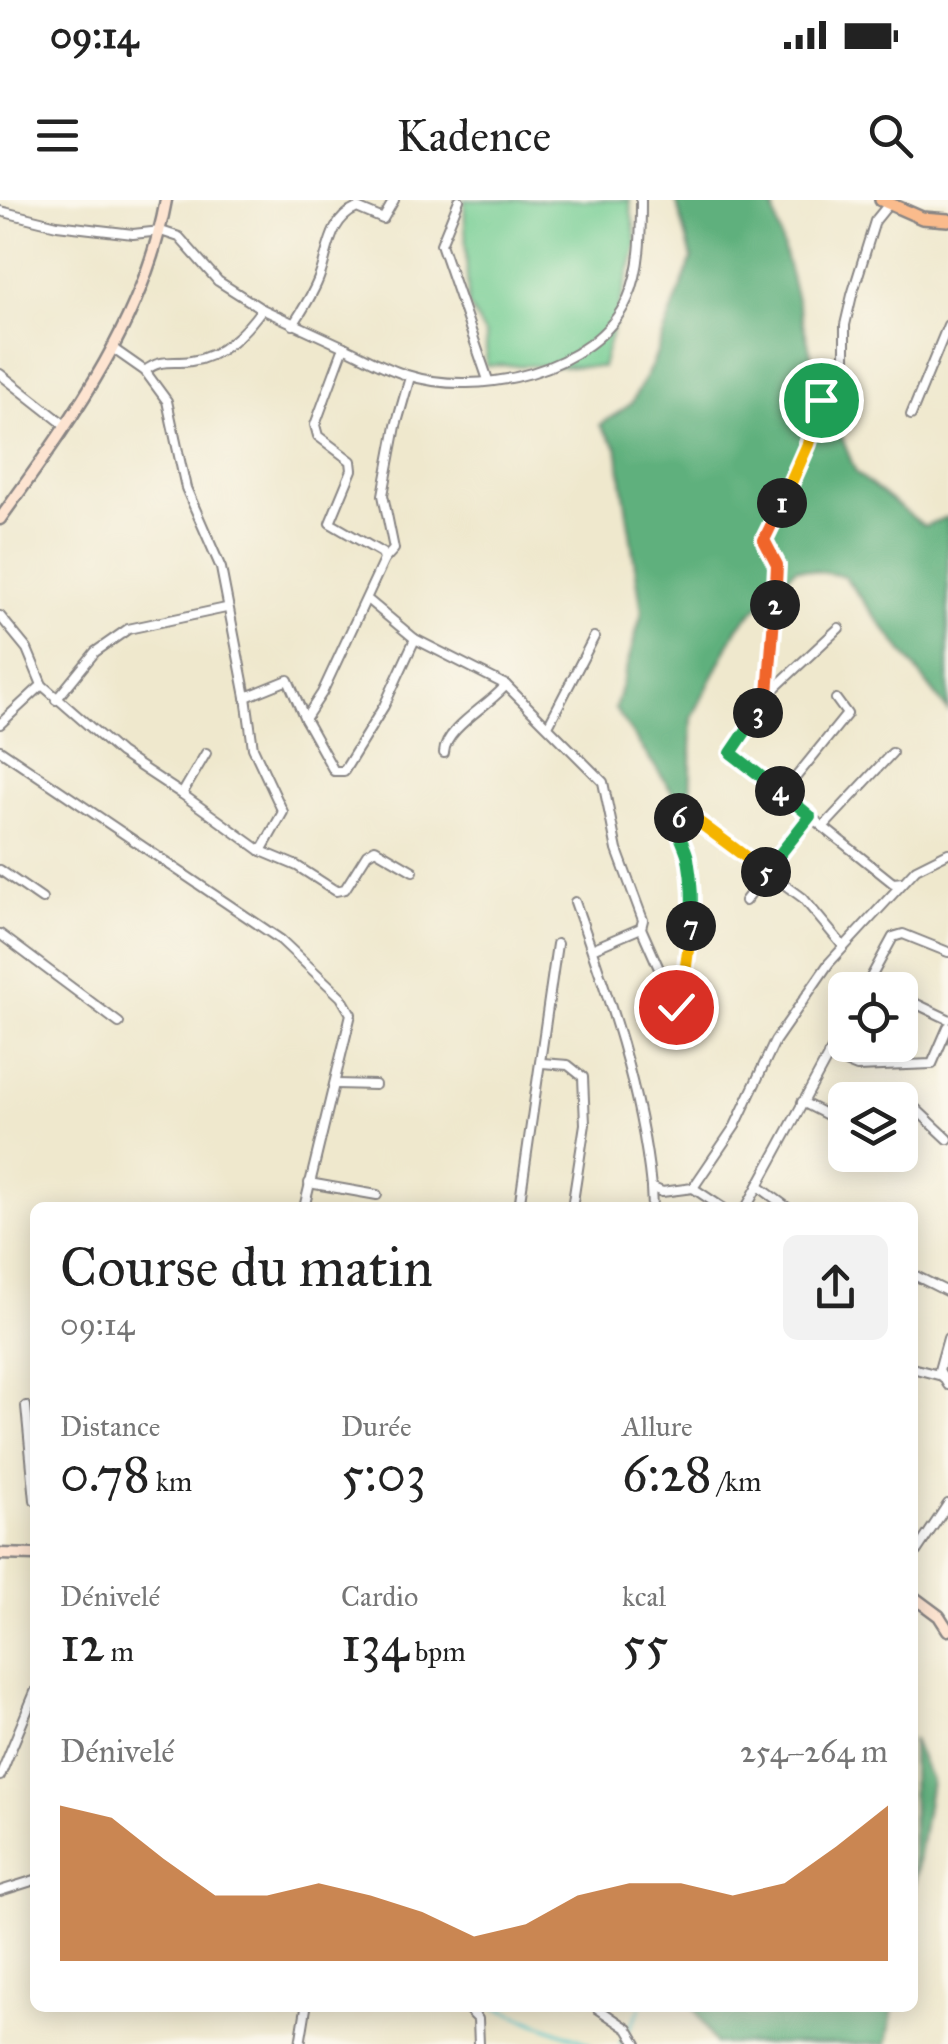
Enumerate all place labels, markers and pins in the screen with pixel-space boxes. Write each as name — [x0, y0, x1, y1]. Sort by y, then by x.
pin — [779, 358, 864, 443]
pin: 1 — [757, 478, 807, 528]
pin: 2 — [750, 580, 800, 630]
pin: 3 — [733, 688, 783, 738]
pin: 4 — [755, 766, 805, 816]
pin: 6 — [654, 793, 704, 843]
pin: 5 — [741, 847, 791, 897]
pin: 7 — [666, 901, 716, 951]
pin — [634, 965, 719, 1050]

